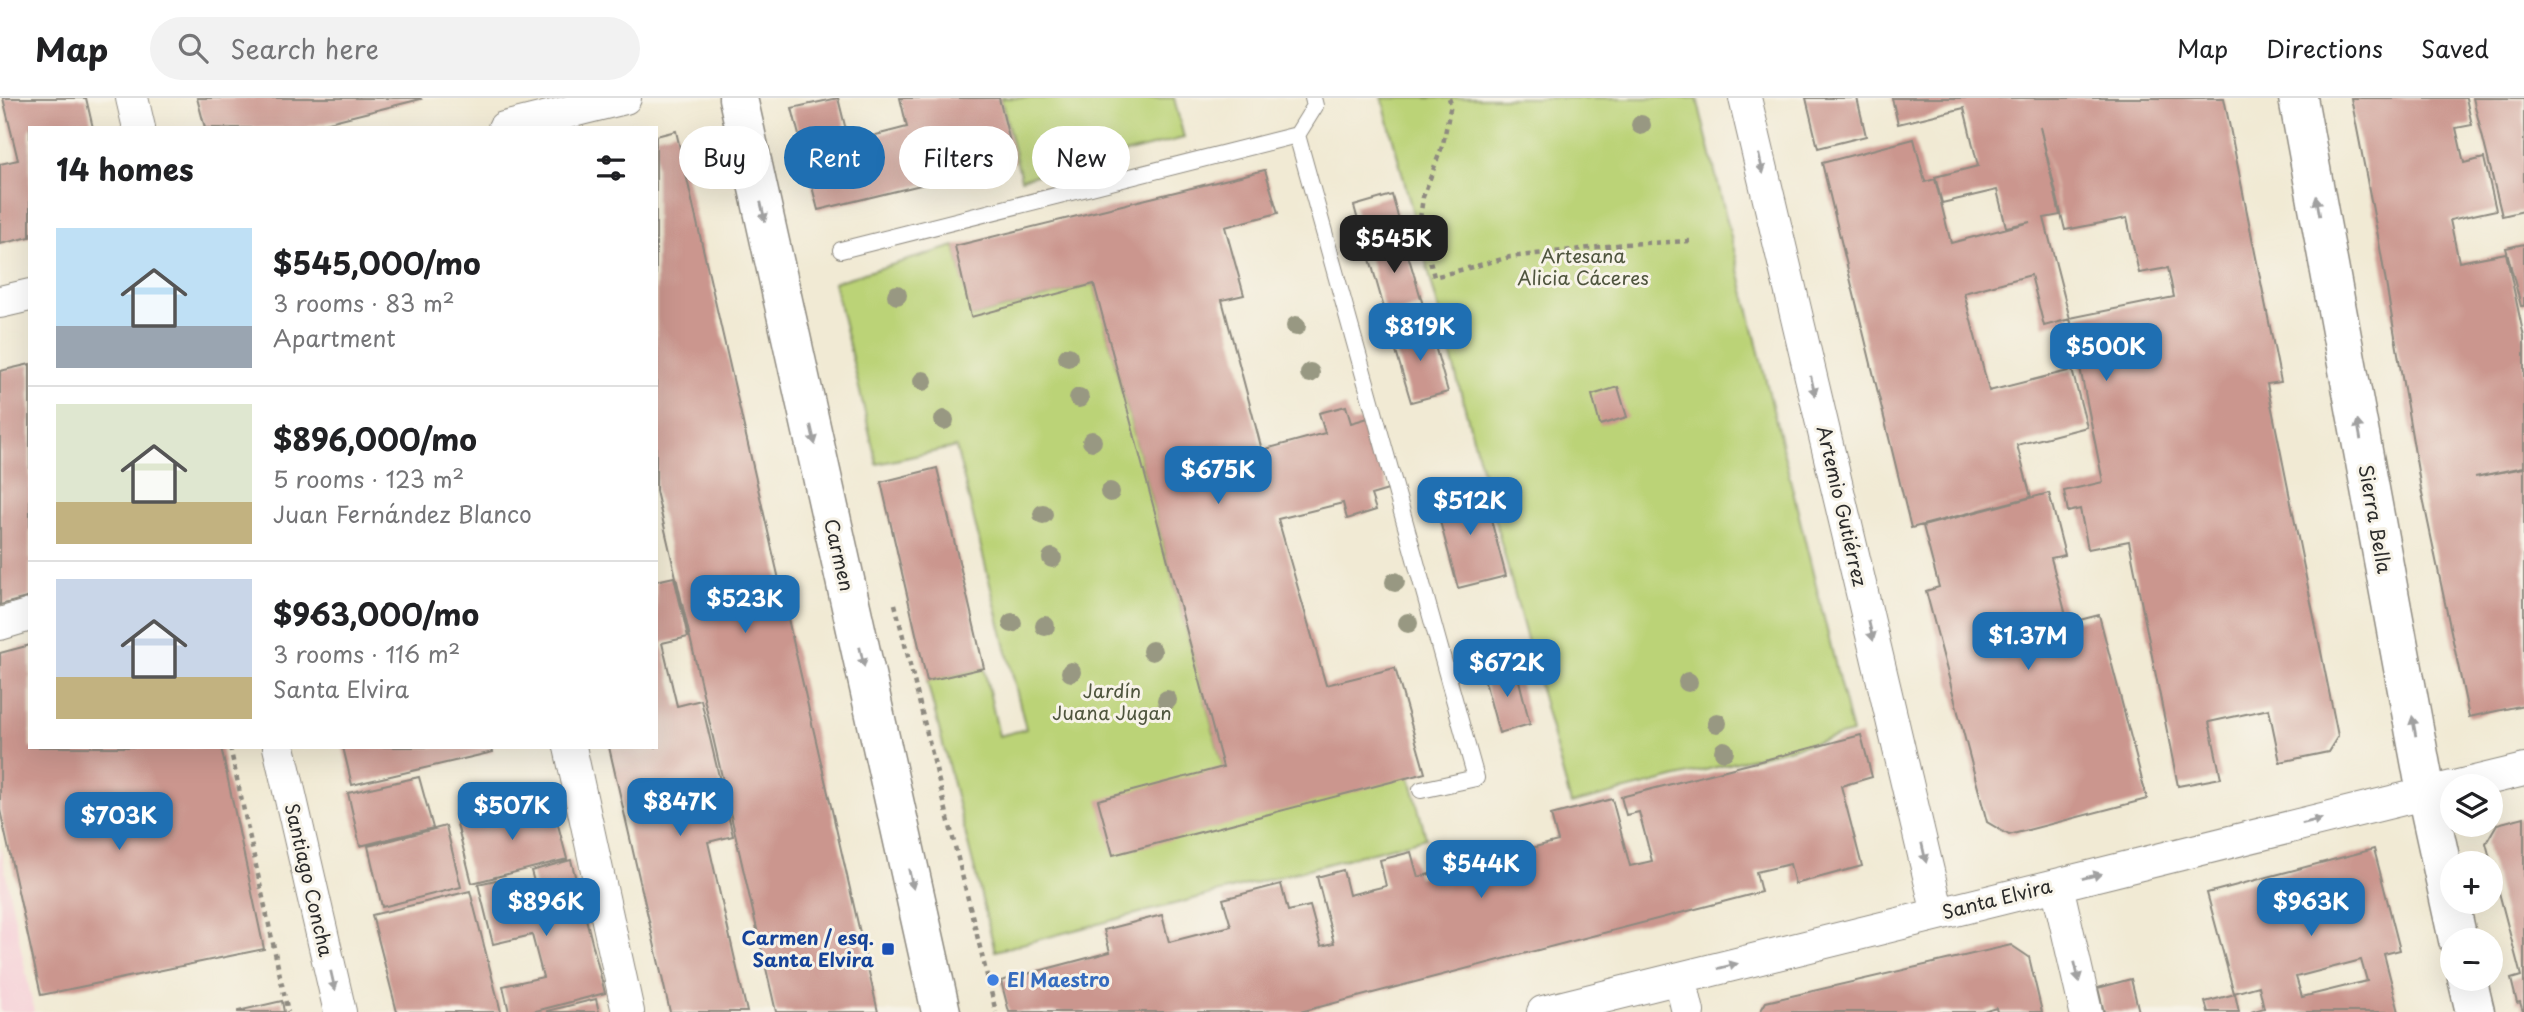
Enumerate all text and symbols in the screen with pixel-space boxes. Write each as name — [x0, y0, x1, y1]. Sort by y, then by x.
search box — [150, 17, 640, 80]
text: Map — [35, 23, 108, 73]
icon: search — [174, 29, 212, 67]
text: Search here — [230, 29, 379, 68]
text: Map — [2177, 30, 2228, 66]
text: Directions — [2266, 30, 2383, 66]
text: Saved — [2421, 30, 2489, 66]
chip: Buy — [679, 126, 770, 189]
chip: Rent — [784, 126, 885, 189]
chip: Filters — [899, 126, 1018, 189]
chip: New — [1032, 126, 1130, 189]
text: 14 homes — [56, 146, 194, 191]
icon: filters — [592, 149, 630, 187]
one-way arrow — [1756, 154, 1767, 176]
one-way arrow — [2312, 195, 2323, 217]
one-way arrow — [758, 202, 769, 224]
pin: $545K — [1345, 216, 1443, 275]
text: $545K — [1356, 220, 1432, 255]
text: $545,000/mo — [273, 240, 481, 285]
park label: Artesana Alicia Cáceres — [1517, 241, 1649, 291]
icon: home — [112, 256, 196, 340]
text: 3 rooms · 83 m² — [273, 285, 455, 320]
pin: $819K — [1371, 303, 1469, 363]
text: $819K — [1385, 308, 1455, 343]
text: Apartment — [273, 320, 396, 355]
pin: $500K — [2057, 324, 2155, 383]
text: $500K — [2066, 328, 2146, 363]
one-way arrow — [1808, 375, 1819, 397]
text: $896,000/mo — [273, 416, 477, 461]
one-way arrow — [2353, 419, 2364, 441]
street label: Artemio Gutiérrez — [1811, 423, 1875, 589]
one-way arrow — [807, 424, 818, 446]
icon: home — [112, 432, 196, 516]
pin: $675K — [1169, 446, 1267, 506]
text: $675K — [1181, 451, 1255, 486]
text: 5 rooms · 123 m² — [273, 461, 464, 496]
street label: Sierra Bella — [2353, 462, 2399, 576]
pin: $512K — [1421, 478, 1519, 537]
text: $512K — [1433, 482, 1507, 517]
text: Juan Fernández Blanco — [273, 496, 532, 531]
street label: Carmen — [818, 516, 862, 594]
pin: $523K — [696, 575, 794, 635]
text: $523K — [707, 580, 783, 615]
text: $963,000/mo — [273, 591, 479, 636]
icon: home — [112, 607, 196, 691]
pin: $1.37M — [1971, 612, 2085, 672]
text: $1.37M — [1988, 617, 2068, 652]
one-way arrow — [1866, 620, 1877, 642]
text: 3 rooms · 116 m² — [273, 636, 460, 671]
pin: $672K — [1458, 640, 1556, 699]
text: $672K — [1469, 644, 1545, 679]
one-way arrow — [857, 646, 868, 668]
text: Santa Elvira — [273, 671, 409, 706]
park label: Jardín Juana Jugan — [1052, 676, 1172, 726]
one-way arrow — [2408, 715, 2419, 737]
map controls — [2440, 774, 2503, 991]
button: layers — [2440, 774, 2503, 837]
pin: $847K — [631, 778, 729, 838]
pin: $507K — [463, 782, 561, 842]
text: $847K — [643, 783, 717, 818]
text: $507K — [474, 787, 550, 822]
pin: $703K — [70, 792, 168, 852]
text: $703K — [81, 797, 157, 832]
street label: Santiago Concha — [279, 800, 341, 959]
one-way arrow — [2301, 816, 2323, 827]
pin: $544K — [1432, 840, 1530, 900]
one-way arrow — [1918, 842, 1929, 864]
text: $544K — [1442, 845, 1520, 880]
button: + — [2440, 851, 2503, 914]
one-way arrow — [906, 868, 917, 890]
one-way arrow — [2081, 870, 2103, 881]
street label: Santa Elvira — [1939, 871, 2055, 925]
pin: $896K — [497, 878, 595, 938]
pin: $963K — [2262, 878, 2360, 938]
text: $896K — [508, 883, 584, 918]
text: $963K — [2273, 883, 2349, 918]
place label: Carmen / esq. Santa Elvira — [742, 923, 874, 973]
button: − — [2440, 928, 2503, 991]
marker: Carmen / esq. Santa Elvira — [880, 941, 896, 957]
one-way arrow — [1717, 960, 1739, 971]
one-way arrow — [2071, 961, 2082, 983]
place label: El Maestro — [1007, 965, 1110, 993]
one-way arrow — [327, 970, 338, 992]
marker: El Maestro — [985, 972, 1001, 988]

